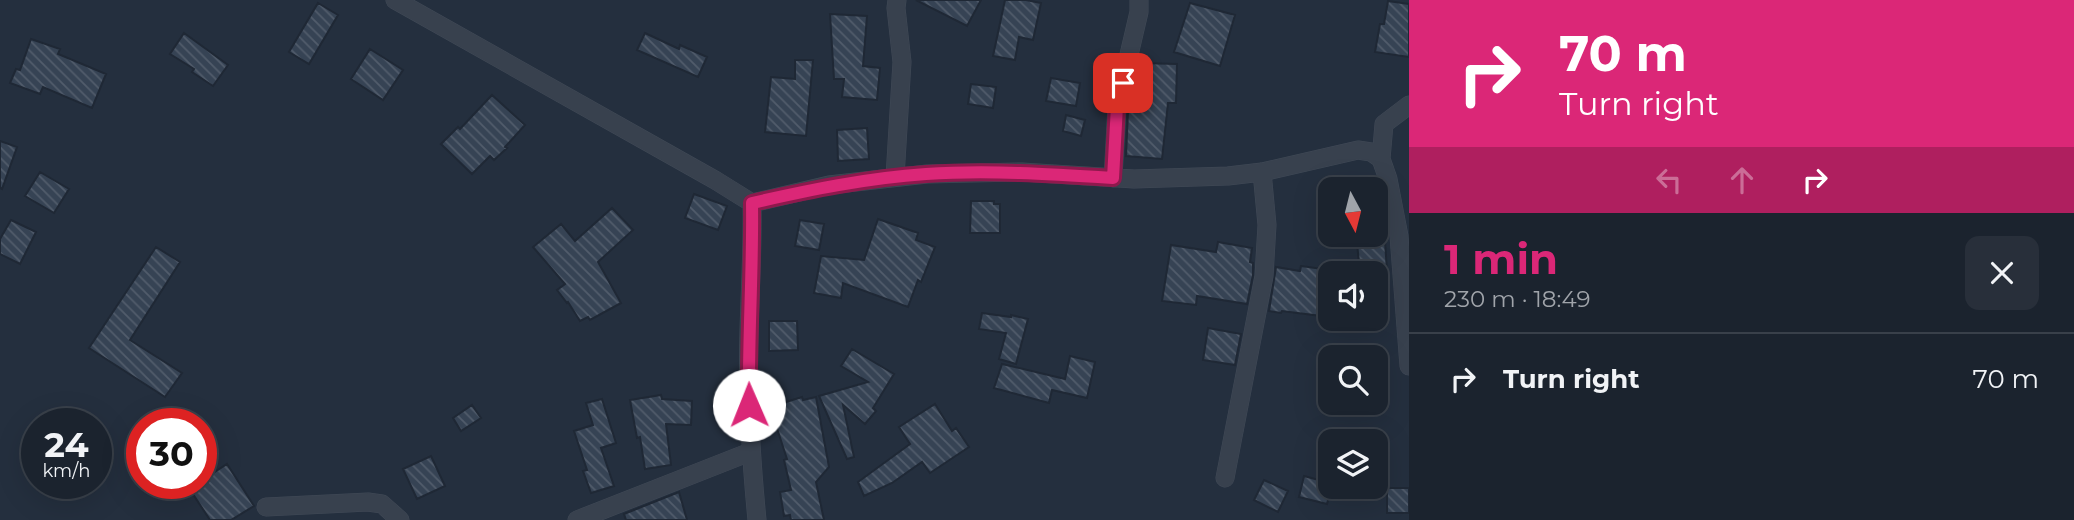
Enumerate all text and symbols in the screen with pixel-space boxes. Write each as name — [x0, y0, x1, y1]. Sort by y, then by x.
text: 70 m — [1559, 24, 1687, 83]
icon: right — [1444, 28, 1535, 119]
pin — [1093, 53, 1153, 113]
icon: arrive — [1104, 64, 1142, 102]
text: Turn right — [1559, 84, 1719, 123]
icon: left — [1650, 161, 1688, 199]
icon: ahead — [1723, 161, 1761, 199]
icon: right — [1796, 161, 1834, 199]
north arrow — [1318, 177, 1388, 247]
map controls — [1318, 177, 1388, 499]
text: 1 min — [1444, 233, 1558, 285]
button: close — [1965, 236, 2039, 310]
button: sound — [1318, 261, 1388, 331]
text: 230 m · 18:49 — [1444, 285, 1590, 313]
button: search — [1318, 345, 1388, 415]
icon: right — [1444, 360, 1482, 398]
text: Turn right — [1503, 363, 1639, 395]
text: 70 m — [1973, 363, 2039, 395]
position arrow — [712, 368, 786, 442]
speed limit sign: 30 — [126, 408, 217, 499]
text: 24 — [44, 423, 89, 466]
button: layers — [1318, 429, 1388, 499]
text: km/h — [42, 460, 91, 482]

